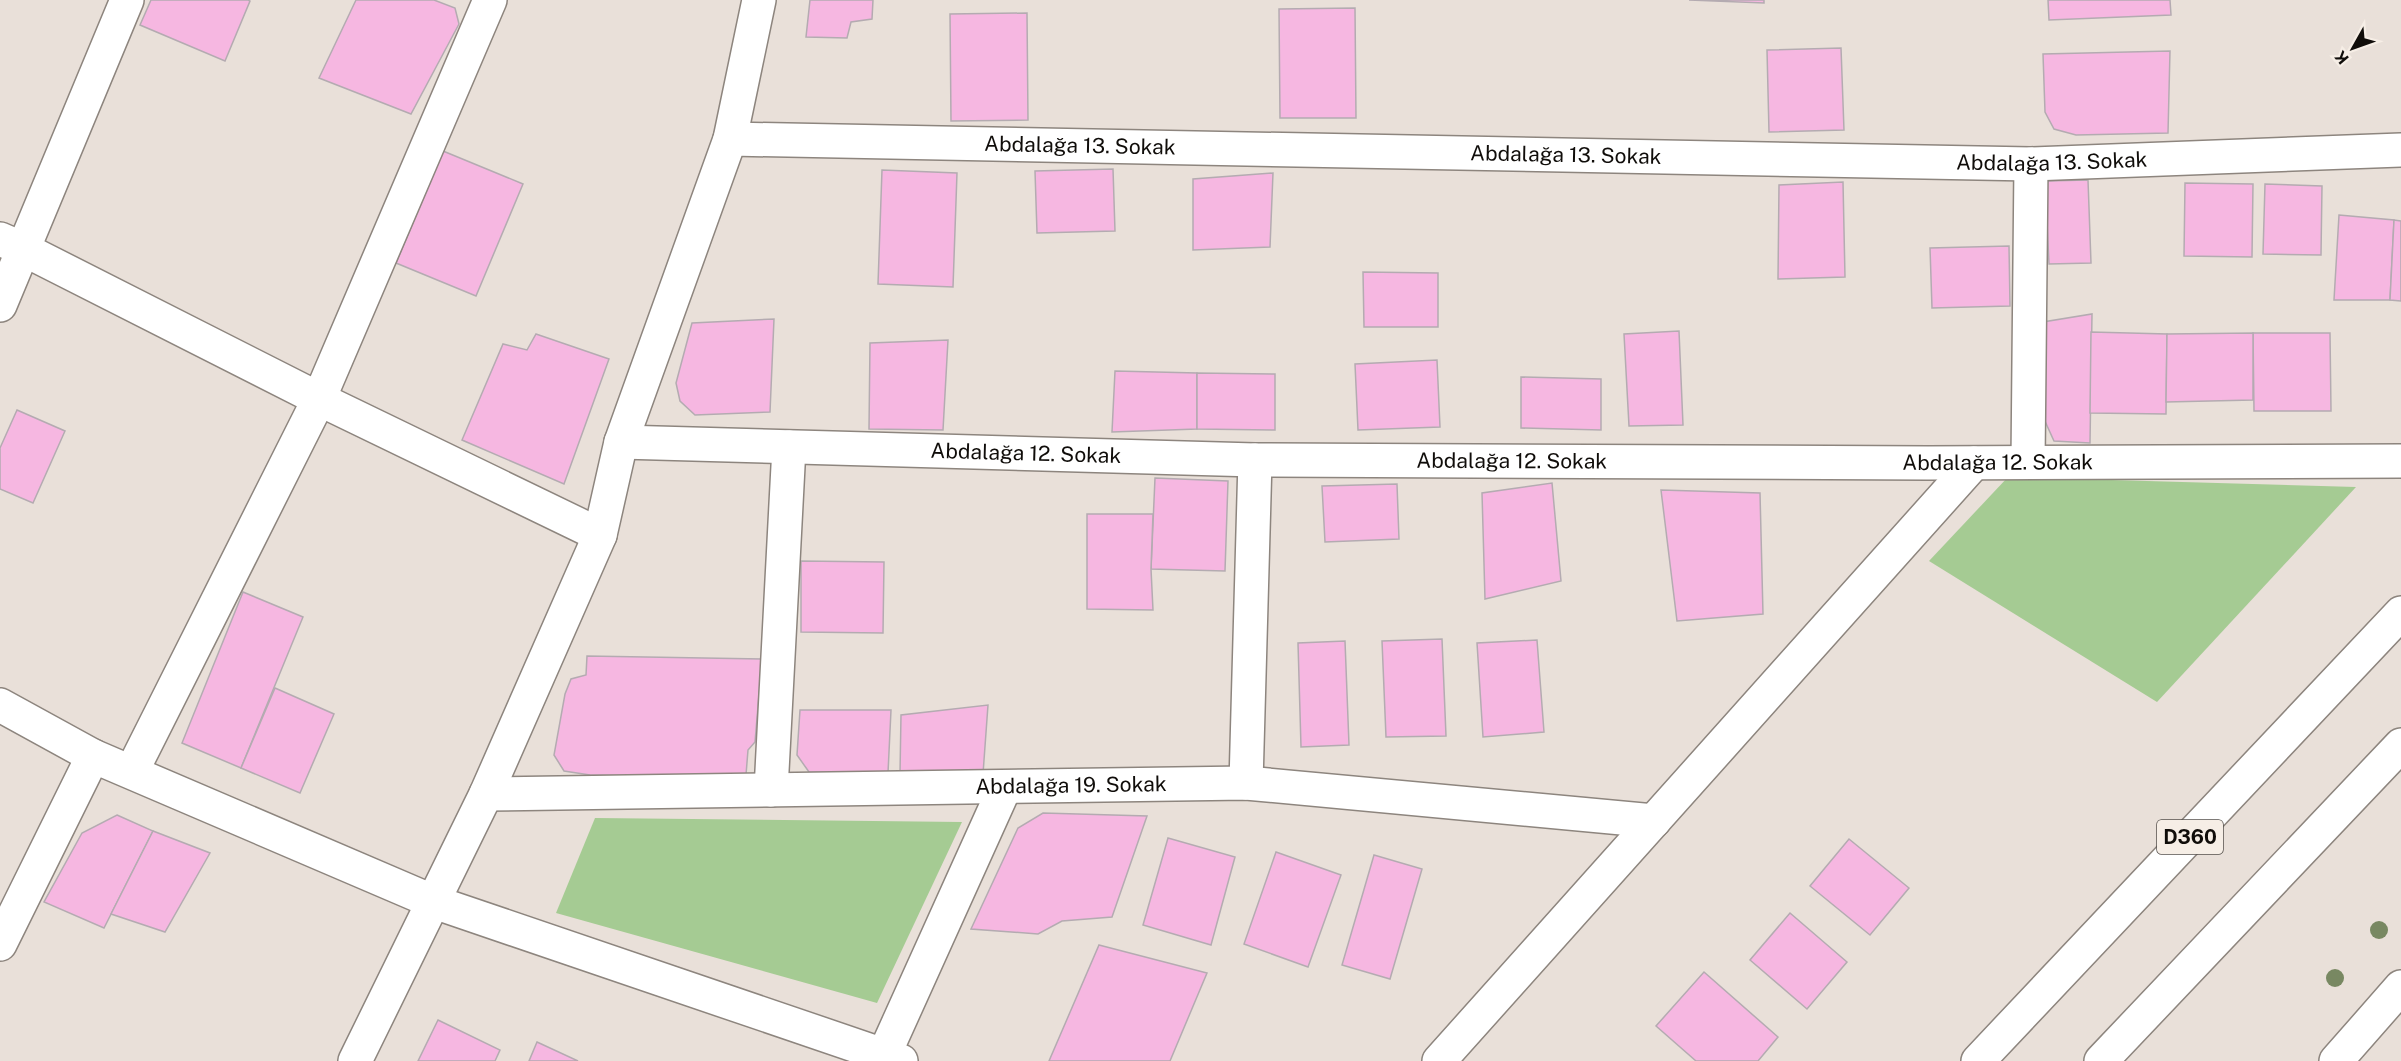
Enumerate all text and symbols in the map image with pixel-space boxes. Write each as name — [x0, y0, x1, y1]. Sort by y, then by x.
north arrow — [2323, 18, 2383, 78]
text: K — [2331, 46, 2353, 68]
street label: Abdalağa 13. Sokak — [984, 131, 1176, 160]
street label: Abdalağa 13. Sokak — [1470, 140, 1662, 169]
street label: Abdalağa 13. Sokak — [1956, 147, 2148, 176]
street label: Abdalağa 12. Sokak — [930, 438, 1122, 468]
street label: Abdalağa 12. Sokak — [1416, 448, 1607, 474]
street label: Abdalağa 12. Sokak — [1902, 449, 2093, 475]
street label: Abdalağa 19. Sokak — [975, 771, 1167, 799]
road number: D360 — [2157, 820, 2223, 854]

